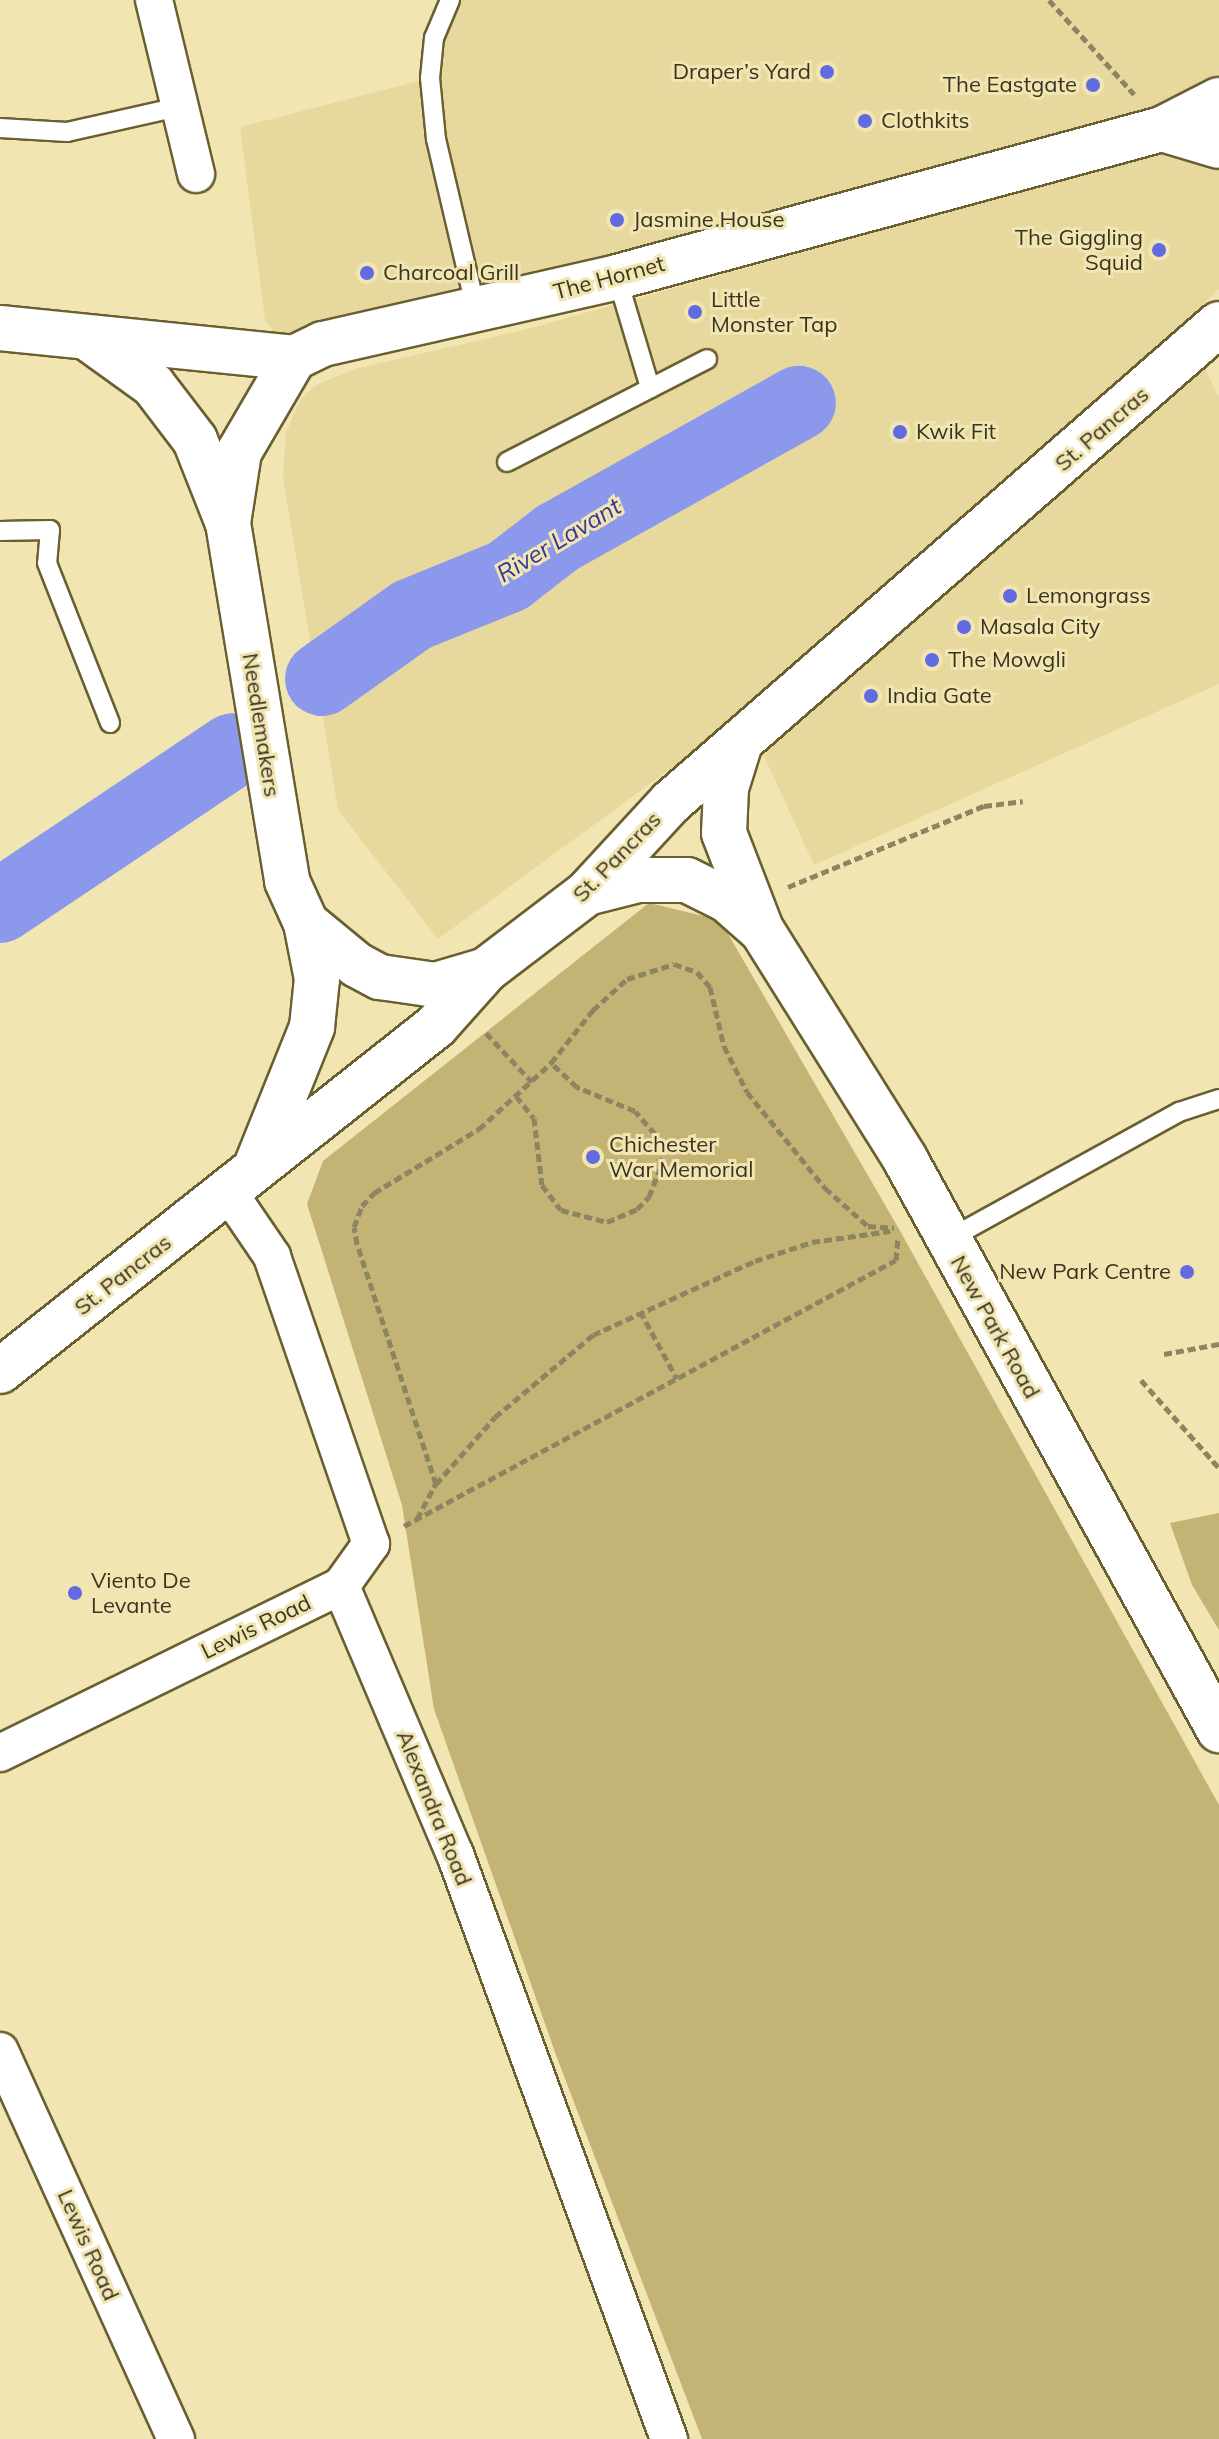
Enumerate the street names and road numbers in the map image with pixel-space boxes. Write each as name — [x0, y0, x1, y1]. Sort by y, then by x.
street label: The Hornet — [551, 251, 667, 305]
street label: St. Pancras — [1050, 381, 1154, 477]
street label: Needlemakers — [237, 651, 285, 799]
street label: St. Pancras — [567, 806, 667, 908]
street label: St. Pancras — [69, 1229, 177, 1321]
street label: New Park Road — [945, 1251, 1045, 1403]
street label: Lewis Road — [197, 1589, 315, 1665]
street label: Alexandra Road — [391, 1727, 477, 1889]
street label: Lewis Road — [52, 2185, 124, 2305]

